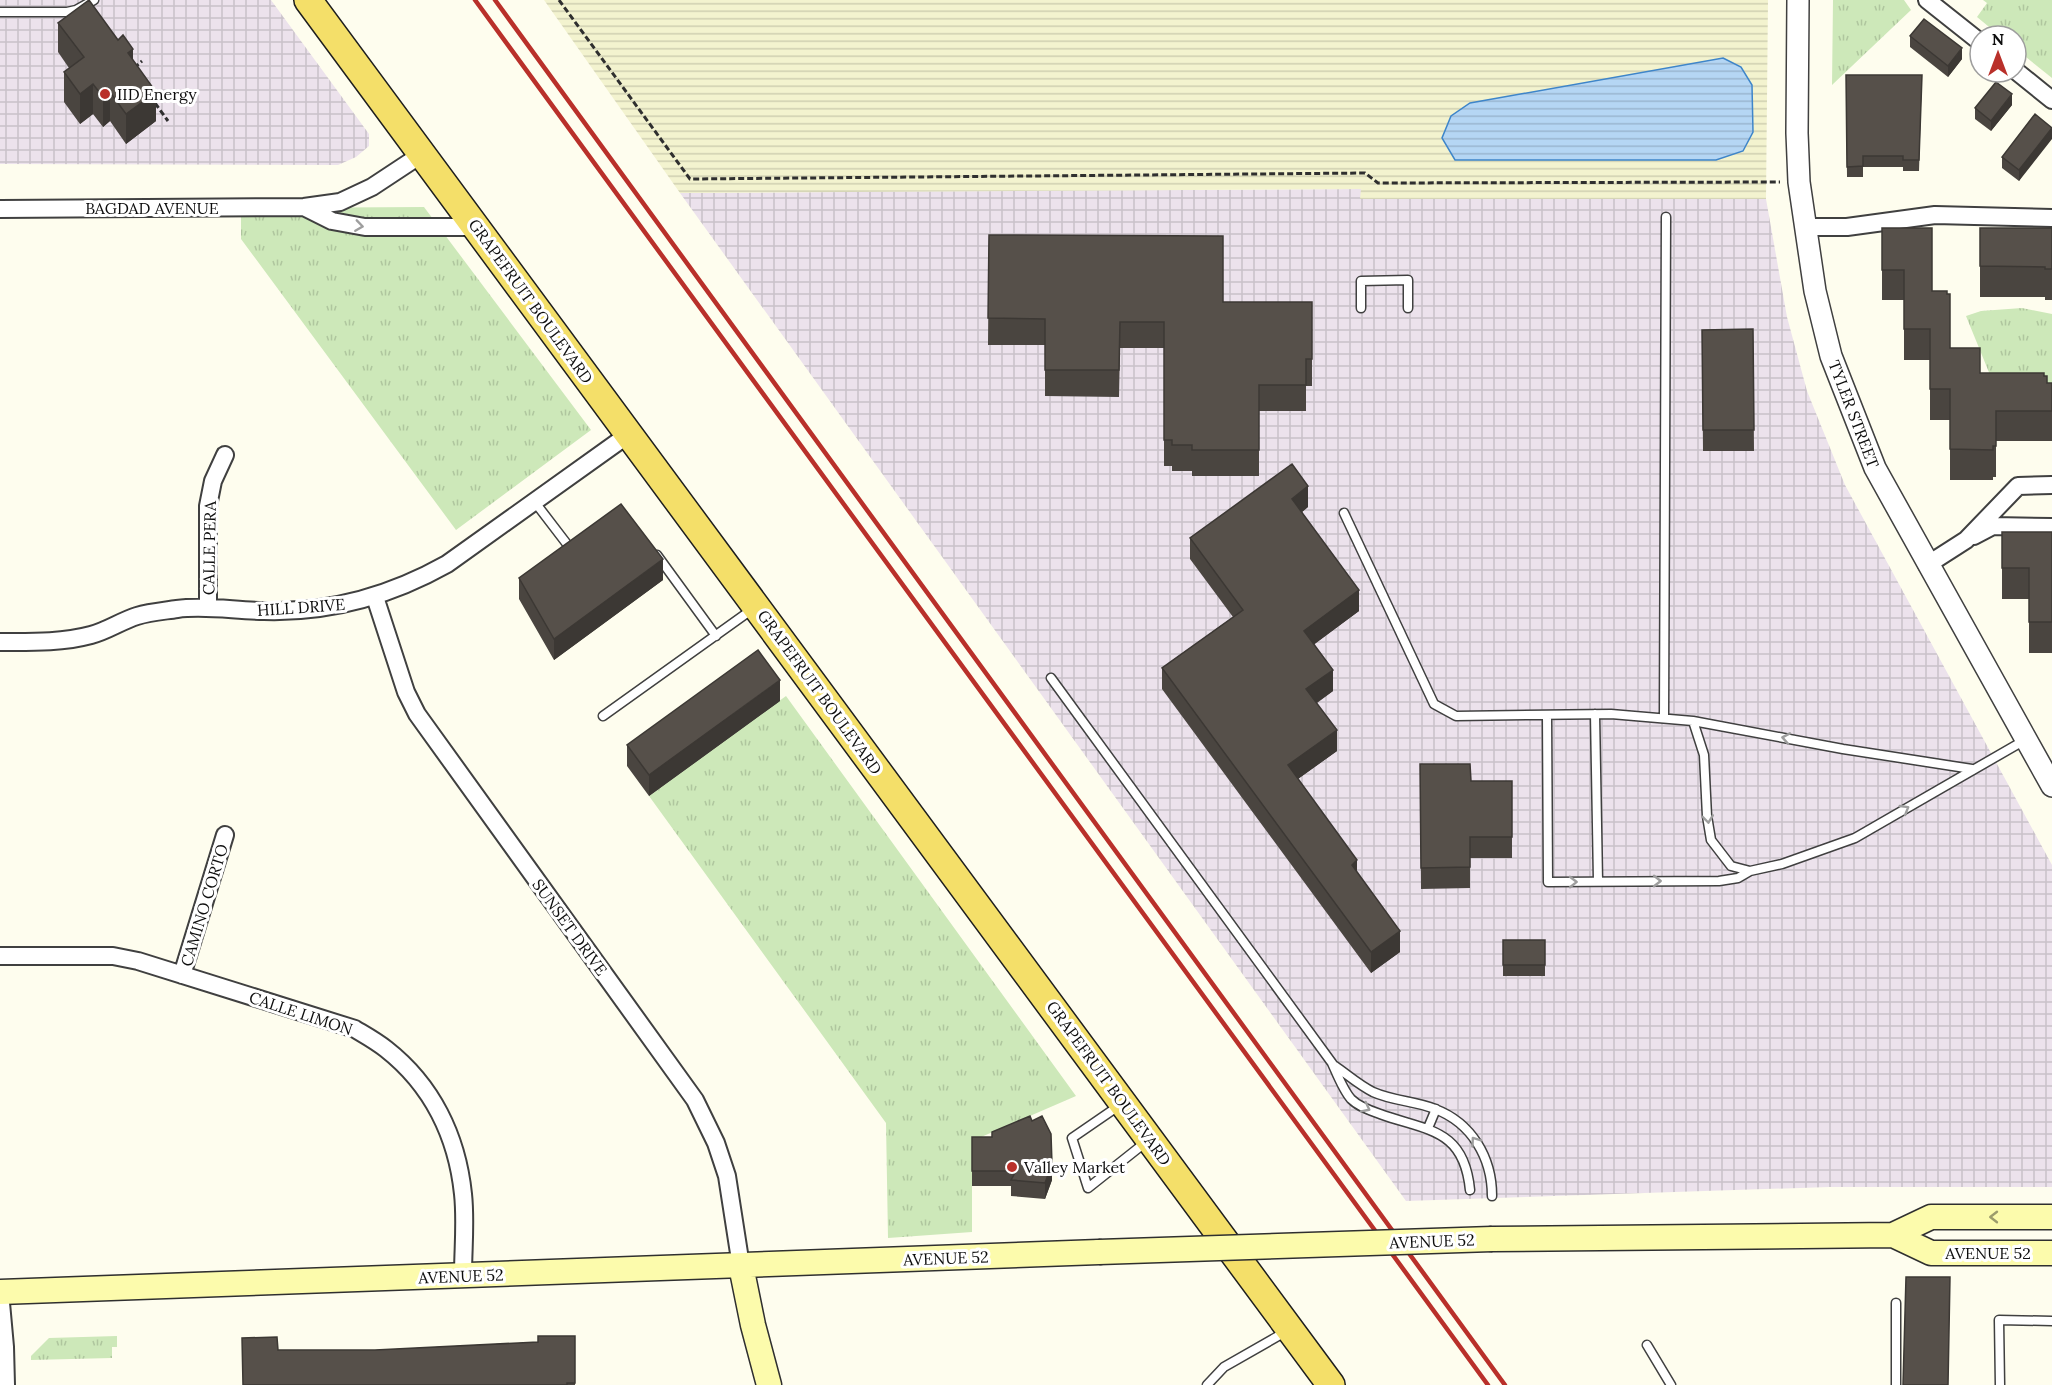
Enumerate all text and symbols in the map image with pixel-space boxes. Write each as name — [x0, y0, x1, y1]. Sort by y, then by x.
north arrow — [1968, 24, 2028, 84]
text: N — [1992, 29, 2004, 49]
place label: IID Energy — [117, 84, 197, 104]
marker: IID Energy — [98, 87, 112, 101]
street label: BAGDAD AVENUE — [85, 198, 219, 218]
street label: GRAPEFRUIT BOULEVARD — [465, 215, 598, 387]
one-way arrow — [354, 219, 364, 231]
street label: TYLER STREET — [1824, 357, 1884, 471]
street label: CALLE PERA — [198, 500, 220, 595]
street label: HILL DRIVE — [256, 594, 346, 620]
street label: GRAPEFRUIT BOULEVARD — [754, 606, 887, 778]
one-way arrow — [1781, 732, 1791, 745]
one-way arrow — [1899, 804, 1909, 816]
one-way arrow — [1701, 814, 1714, 824]
street label: CAMINO CORTO — [176, 841, 232, 969]
street label: SUNSET DRIVE — [528, 875, 612, 979]
one-way arrow — [1569, 875, 1578, 888]
one-way arrow — [1652, 875, 1661, 887]
street label: CALLE LIMON — [247, 987, 355, 1039]
street label: GRAPEFRUIT BOULEVARD — [1043, 997, 1176, 1169]
one-way arrow — [1360, 1100, 1371, 1112]
one-way arrow — [1471, 1136, 1482, 1147]
place label: Valley Market — [1023, 1157, 1126, 1177]
marker: Valley Market — [1005, 1160, 1019, 1174]
one-way arrow — [1989, 1211, 1998, 1223]
street label: AVENUE 52 — [1388, 1230, 1475, 1253]
street label: AVENUE 52 — [1944, 1243, 2031, 1263]
street label: AVENUE 52 — [902, 1247, 989, 1270]
street label: AVENUE 52 — [417, 1265, 504, 1288]

